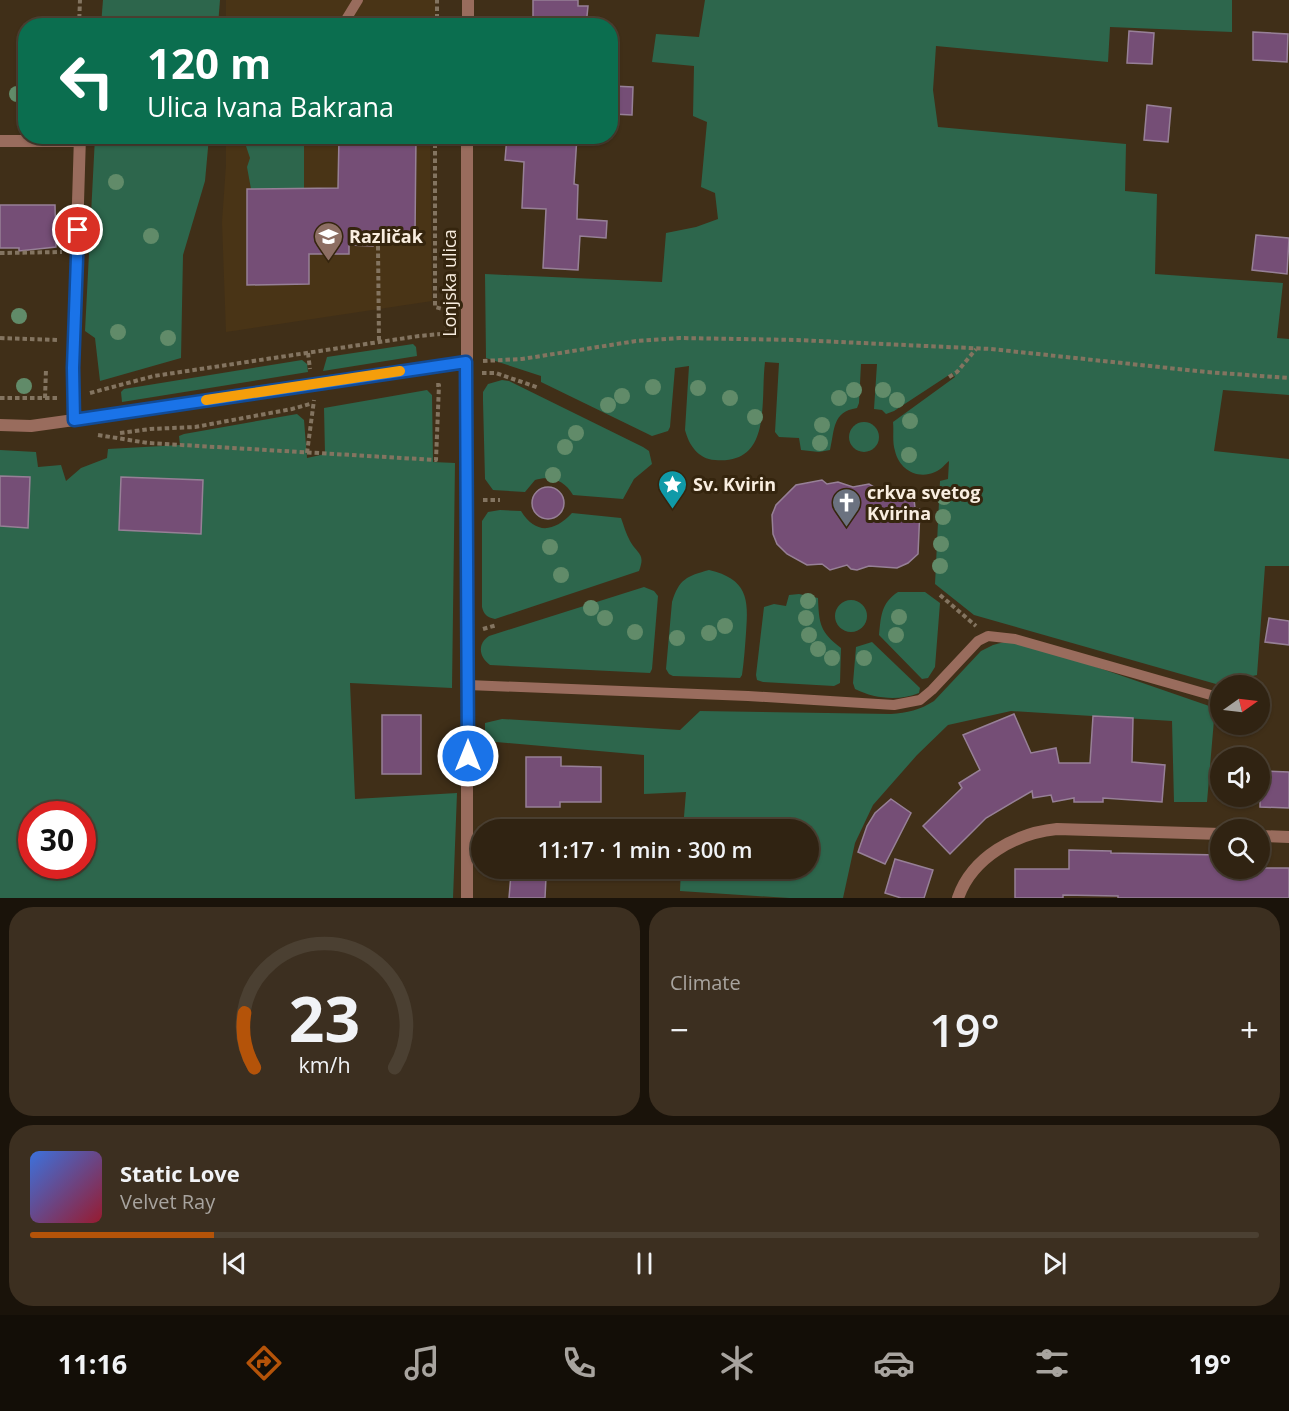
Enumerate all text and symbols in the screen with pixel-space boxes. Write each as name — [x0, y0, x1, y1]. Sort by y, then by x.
text: 120 m — [147, 34, 271, 91]
icon: left — [48, 42, 126, 120]
text: Ulica Ivana Bakrana — [147, 88, 394, 125]
pin — [52, 204, 103, 255]
icon: arrive — [61, 213, 94, 246]
school or university icon: Različak — [312, 220, 344, 262]
place label: Različak — [349, 224, 424, 248]
street label: Lonjska ulica — [437, 229, 461, 337]
place icon: Sv. Kvirin — [656, 468, 688, 510]
place label: Sv. Kvirin — [693, 472, 776, 496]
place label: crkva svetog Kvirina — [867, 480, 980, 525]
church icon: crkva svetog Kvirina — [830, 486, 862, 528]
north arrow — [1210, 675, 1270, 735]
map controls — [1210, 675, 1270, 879]
position arrow — [436, 724, 500, 788]
button: sound — [1210, 747, 1270, 807]
speed limit sign: 30 — [18, 801, 96, 879]
button: search — [1210, 819, 1270, 879]
text: 11:17 · 1 min · 300 m — [537, 834, 753, 864]
text: Climate — [670, 969, 741, 996]
text: 23 — [289, 975, 360, 1060]
text: 19° — [929, 999, 1000, 1060]
text: − — [670, 1007, 689, 1052]
text: + — [1240, 1007, 1259, 1052]
text: km/h — [298, 1051, 351, 1080]
text: Static Love — [120, 1158, 240, 1188]
text: Velvet Ray — [120, 1188, 215, 1215]
icon: previous — [218, 1247, 251, 1280]
icon: pause — [628, 1247, 661, 1280]
icon: next — [1038, 1247, 1071, 1280]
icon: directions — [243, 1342, 285, 1384]
icon: music — [401, 1342, 443, 1384]
icon: phone — [558, 1342, 600, 1384]
icon: climate — [716, 1342, 758, 1384]
icon: car — [873, 1342, 915, 1384]
icon: filters — [1031, 1342, 1073, 1384]
text: 11:16 — [58, 1345, 127, 1382]
text: 19° — [1189, 1345, 1231, 1382]

